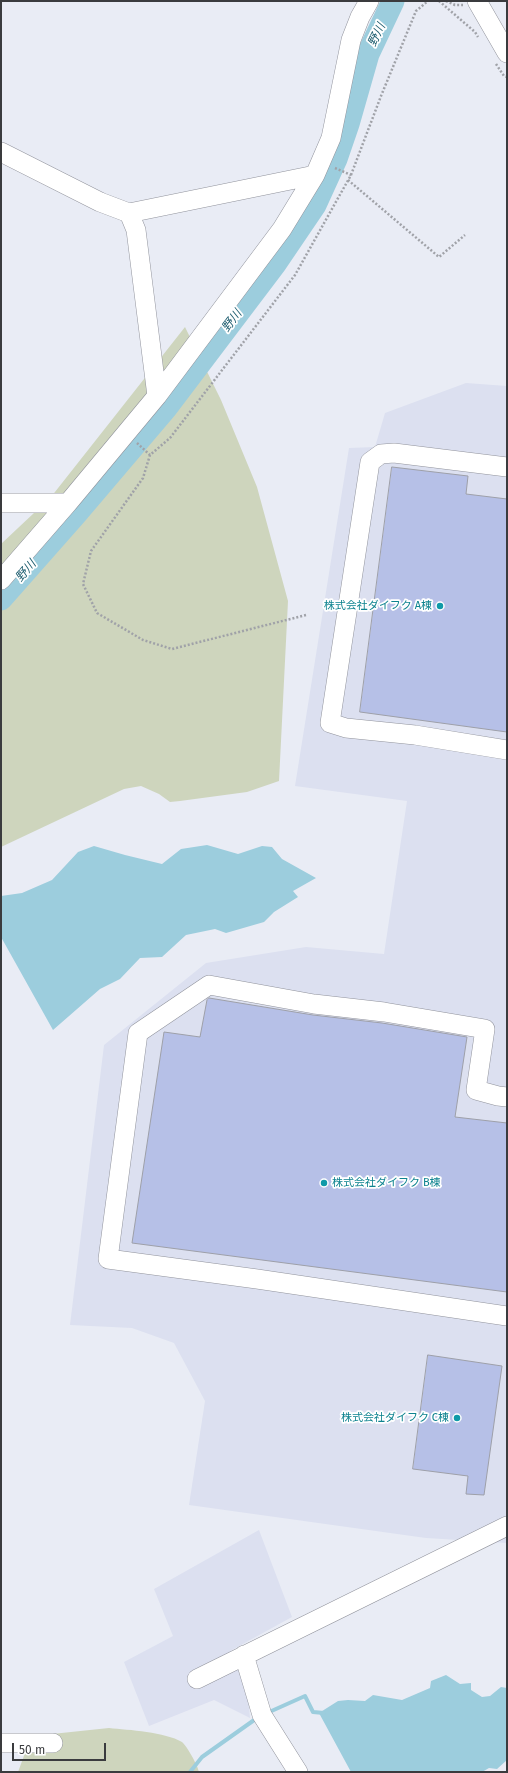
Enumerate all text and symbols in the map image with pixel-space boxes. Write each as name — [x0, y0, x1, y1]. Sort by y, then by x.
water label: 野川 — [365, 21, 389, 49]
water label: 野川 — [219, 307, 245, 335]
water label: 野川 — [13, 557, 39, 585]
place label: 株式会社ダイフク A棟 — [324, 599, 432, 613]
marker: 株式会社ダイフク A棟 — [435, 601, 445, 611]
place label: 株式会社ダイフク B棟 — [332, 1176, 441, 1190]
marker: 株式会社ダイフク B棟 — [319, 1178, 329, 1188]
place label: 株式会社ダイフク C棟 — [341, 1411, 449, 1425]
marker: 株式会社ダイフク C棟 — [452, 1413, 462, 1423]
scale bar — [14, 1735, 108, 1761]
text: 50 m — [19, 1743, 45, 1757]

